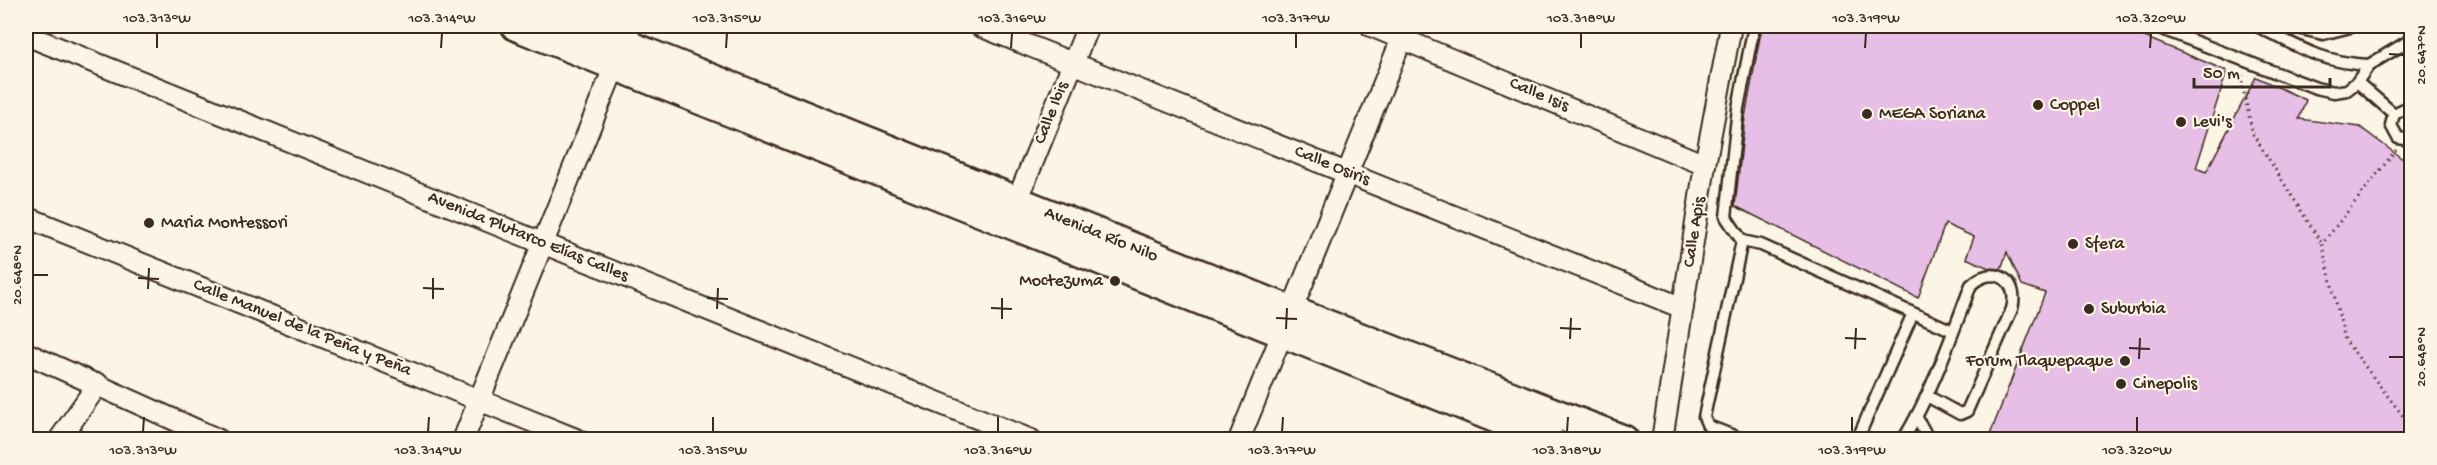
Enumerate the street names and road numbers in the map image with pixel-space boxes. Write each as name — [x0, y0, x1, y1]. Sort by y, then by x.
street label: Calle Isis — [1506, 73, 1573, 117]
street label: Calle Ibis — [1030, 77, 1075, 147]
street label: Calle Osiris — [1291, 141, 1374, 191]
street label: Avenida Plutarco Elías Calles — [425, 187, 633, 287]
street label: Calle Apis — [1679, 194, 1711, 269]
street label: Avenida Río Nilo — [1041, 203, 1161, 267]
street label: Calle Manuel de la Peña y Peña — [190, 275, 415, 382]

